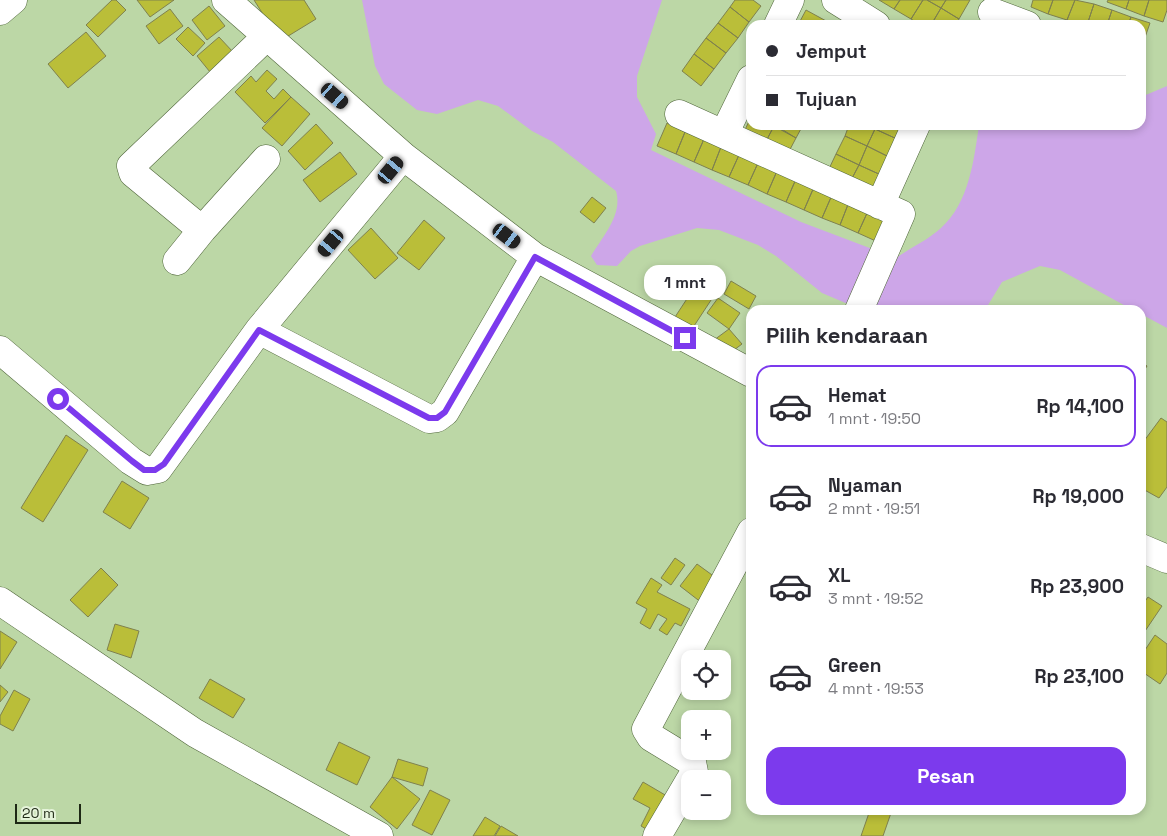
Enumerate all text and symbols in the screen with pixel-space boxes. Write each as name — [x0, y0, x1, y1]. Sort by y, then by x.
text: Jemput — [796, 39, 867, 64]
car — [318, 80, 351, 112]
text: Tujuan — [796, 87, 857, 112]
car — [375, 154, 406, 186]
car — [490, 221, 523, 251]
car — [315, 227, 346, 259]
callout: 1 mnt — [644, 266, 726, 300]
text: 1 mnt — [664, 272, 706, 293]
text: Pilih kendaraan — [766, 321, 928, 349]
route end — [674, 327, 696, 349]
text: Hemat — [828, 383, 887, 408]
icon: car — [768, 384, 813, 429]
route start — [47, 388, 69, 410]
text: Rp 14,100 — [1037, 394, 1124, 419]
text: 1 mnt · 19:50 — [828, 408, 921, 429]
text: Nyaman — [828, 473, 902, 498]
icon: car — [768, 474, 813, 519]
text: Rp 19,000 — [1033, 484, 1124, 509]
text: 2 mnt · 19:51 — [828, 498, 920, 519]
text: XL — [828, 563, 851, 588]
icon: car — [768, 564, 813, 609]
text: Rp 23,900 — [1030, 574, 1124, 599]
text: 3 mnt · 19:52 — [828, 588, 923, 609]
map controls — [681, 650, 731, 820]
button: locate — [681, 650, 731, 700]
text: Green — [828, 653, 881, 678]
icon: car — [768, 654, 813, 699]
text: Rp 23,100 — [1034, 664, 1124, 689]
text: 4 mnt · 19:53 — [828, 678, 924, 699]
button: + — [681, 710, 731, 760]
button: Pesan — [766, 747, 1126, 805]
button: − — [681, 770, 731, 820]
scale bar — [15, 801, 81, 824]
text: 20 m — [22, 804, 55, 822]

